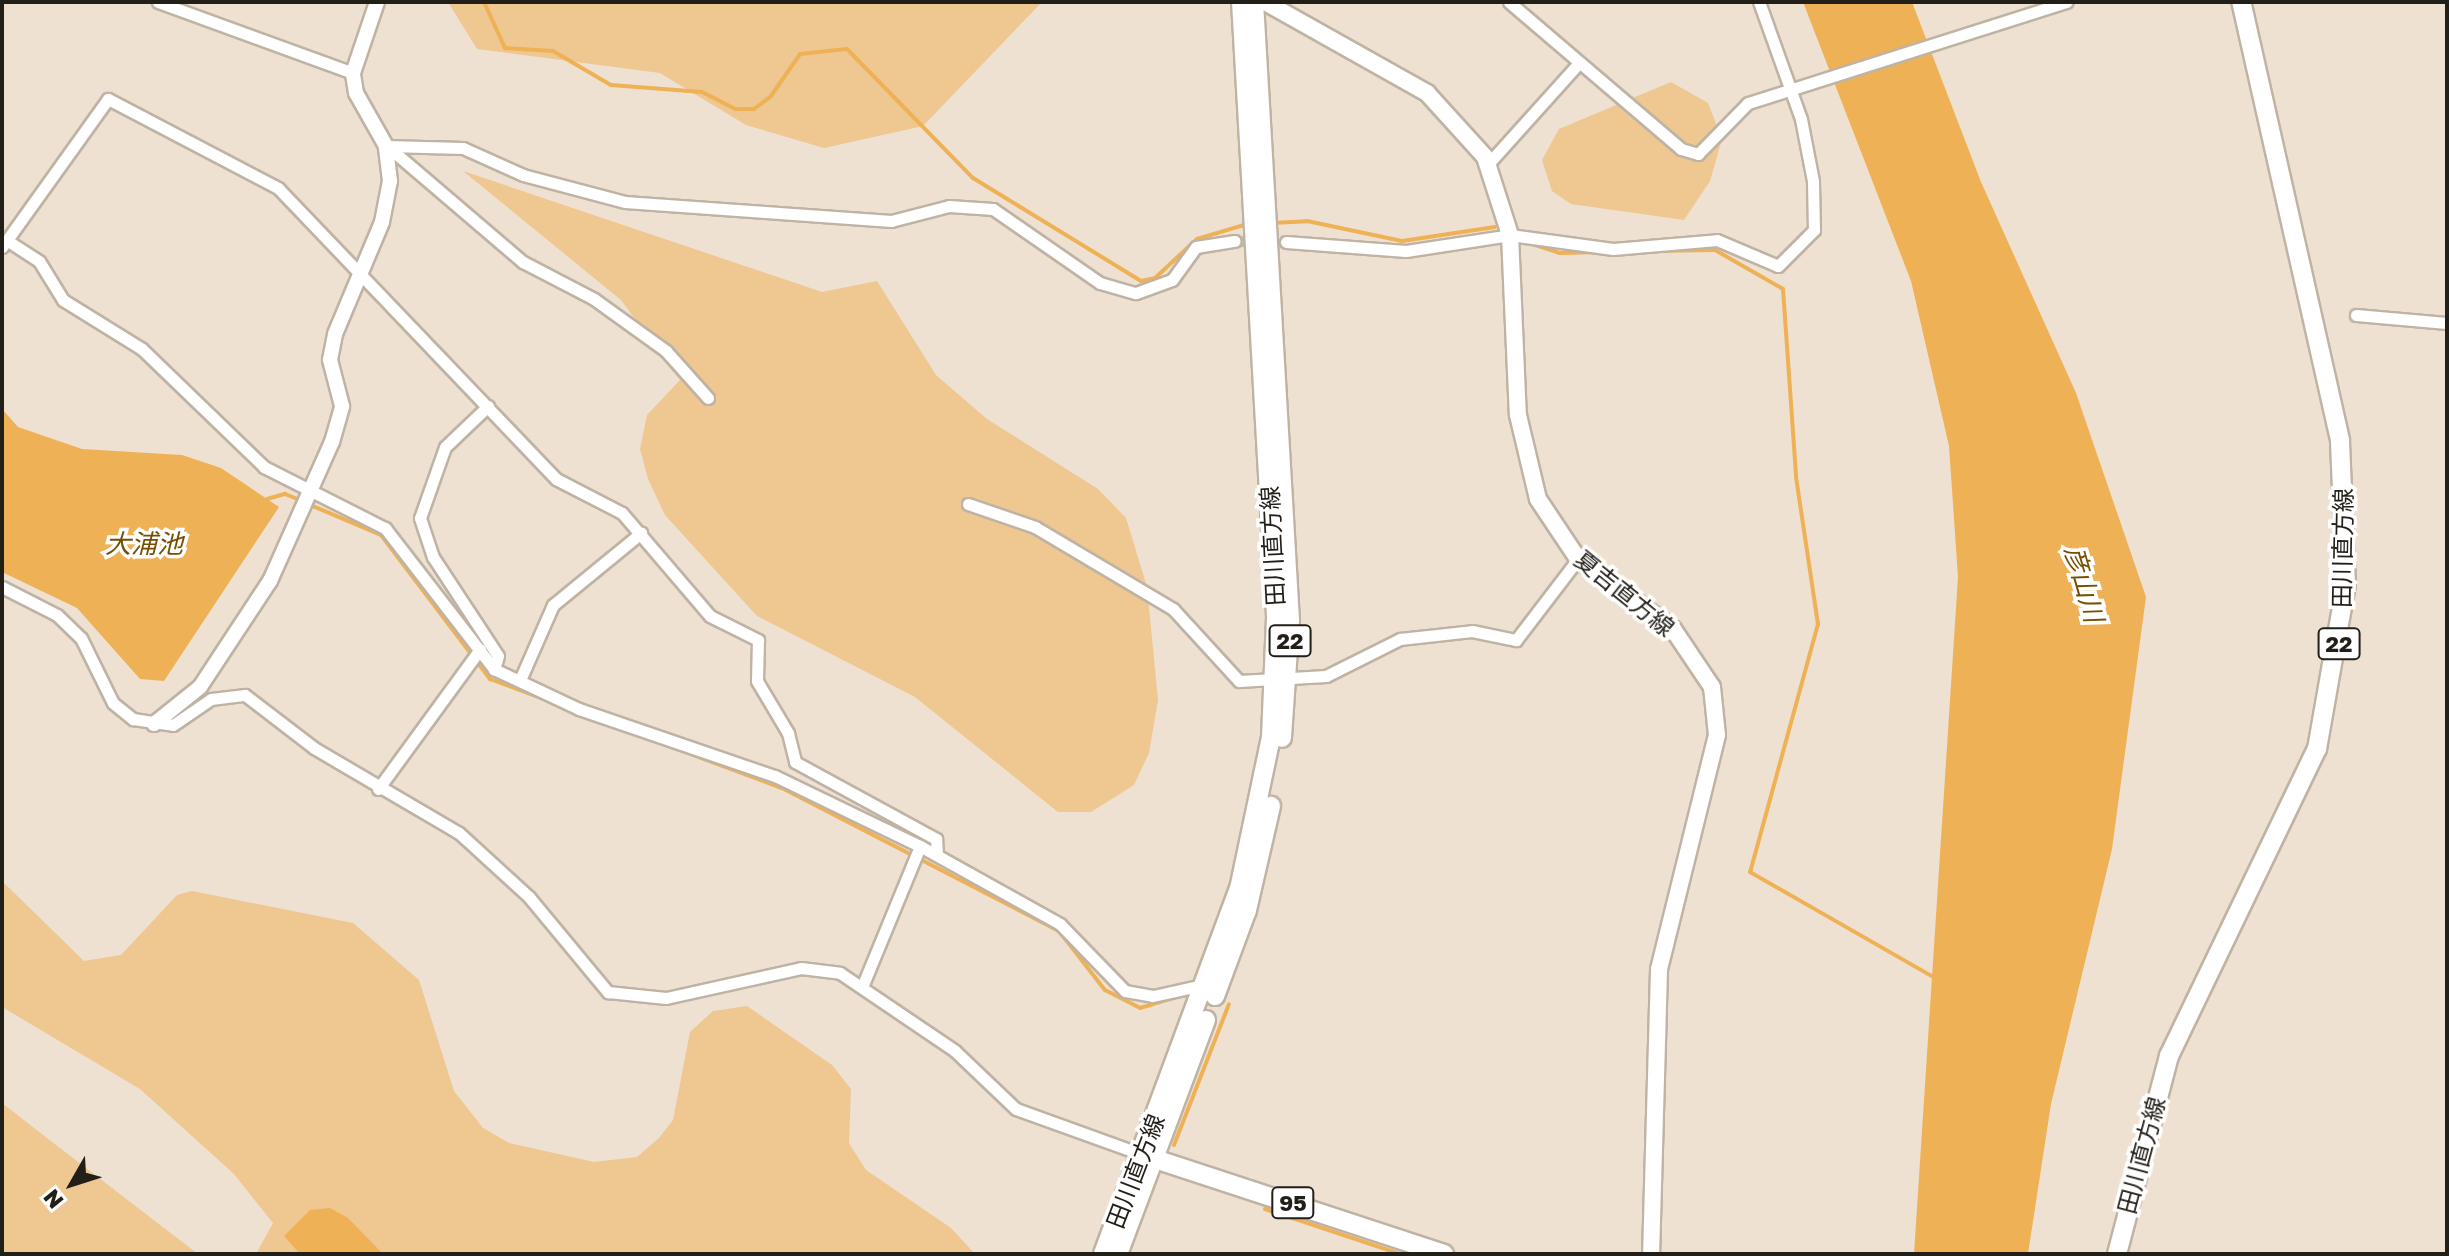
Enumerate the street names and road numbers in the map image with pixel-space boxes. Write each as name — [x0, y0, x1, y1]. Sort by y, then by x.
street label: 田川直方線 — [1254, 485, 1290, 607]
street label: 田川直方線 — [2327, 488, 2357, 608]
street label: 夏吉直方線 — [1569, 544, 1681, 642]
road number: 22 — [1268, 623, 1312, 659]
road number: 22 — [2317, 626, 2361, 662]
street label: 田川直方線 — [2112, 1093, 2170, 1217]
street label: 田川直方線 — [1100, 1110, 1170, 1232]
road number: 95 — [1271, 1185, 1315, 1221]

